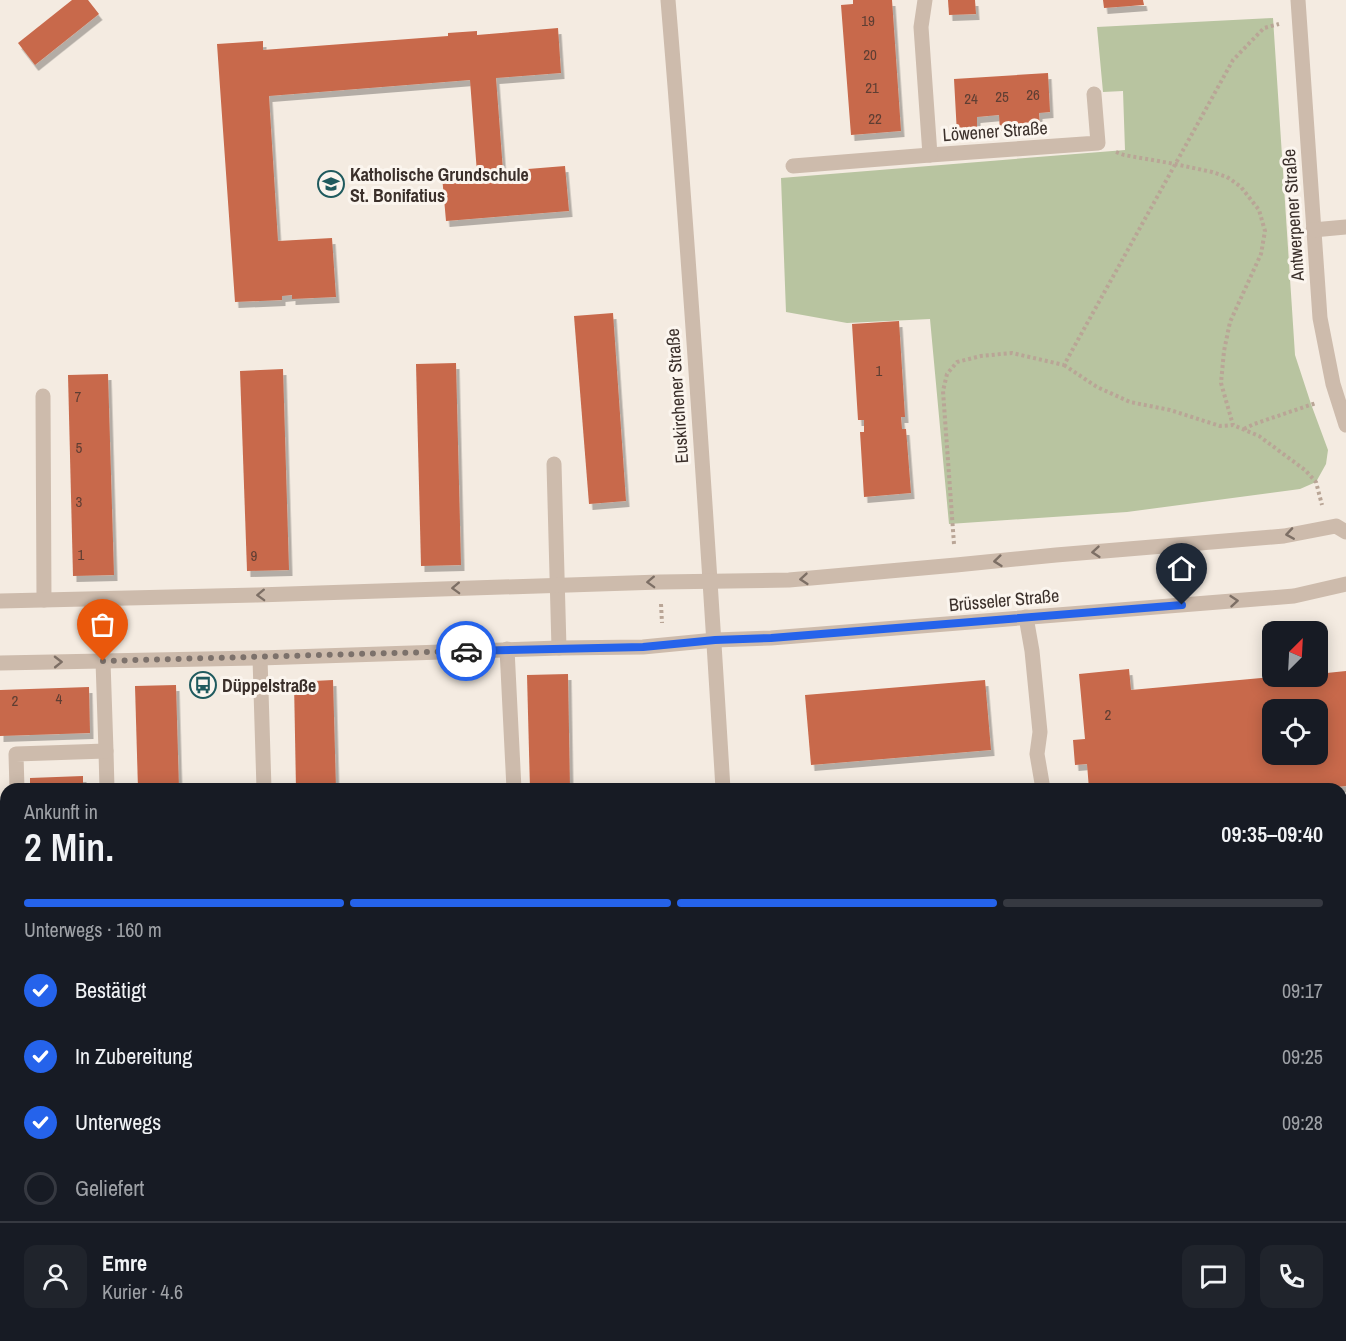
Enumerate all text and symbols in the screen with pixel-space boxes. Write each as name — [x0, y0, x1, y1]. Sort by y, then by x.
house number: 19 — [861, 10, 875, 31]
house number: 20 — [863, 44, 877, 65]
house number: 21 — [865, 77, 879, 98]
house number: 26 — [1026, 84, 1040, 105]
house number: 25 — [995, 86, 1009, 107]
house number: 24 — [964, 88, 978, 109]
house number: 22 — [868, 108, 882, 129]
street label: Löwener Straße — [942, 115, 1048, 147]
street label: Antwerpener Straße — [1276, 148, 1310, 283]
place label: Katholische Grundschule St. Bonifatius — [350, 162, 529, 208]
school or university icon: Katholische Grundschule St. Bonifatius — [316, 169, 346, 199]
street label: Euskirchener Straße — [660, 328, 694, 464]
house number: 1 — [876, 360, 883, 381]
house number: 7 — [75, 386, 82, 407]
house number: 5 — [76, 437, 83, 458]
house number: 3 — [76, 491, 83, 512]
one-way arrow — [1285, 528, 1295, 540]
pin — [1156, 543, 1207, 605]
house number: 1 — [78, 544, 85, 565]
house number: 9 — [251, 545, 258, 566]
one-way arrow — [1091, 545, 1100, 558]
icon: home — [1165, 552, 1198, 585]
one-way arrow — [993, 554, 1003, 567]
one-way arrow — [799, 572, 808, 585]
one-way arrow — [647, 576, 656, 589]
one-way arrow — [452, 582, 461, 595]
street label: Brüsseler Straße — [948, 583, 1060, 617]
one-way arrow — [257, 588, 266, 601]
one-way arrow — [1229, 595, 1238, 608]
pin — [77, 599, 128, 661]
icon: bag — [86, 608, 119, 641]
courier — [436, 621, 496, 681]
north arrow — [1262, 621, 1328, 687]
map controls — [1262, 621, 1328, 765]
icon: car — [450, 635, 483, 668]
one-way arrow — [54, 656, 63, 668]
bus stop icon: Düppelstraße — [188, 670, 218, 700]
place label: Düppelstraße — [222, 673, 316, 698]
house number: 4 — [56, 688, 63, 709]
house number: 2 — [12, 690, 19, 711]
button: locate — [1262, 699, 1328, 765]
house number: 2 — [1105, 704, 1112, 725]
text: Ankunft in — [24, 798, 98, 825]
text: 09:35–09:40 — [1221, 819, 1323, 849]
text: 2 Min. — [24, 821, 114, 873]
text: Unterwegs · 160 m — [24, 916, 162, 943]
icon: check — [24, 974, 57, 1007]
text: Bestätigt — [75, 975, 146, 1005]
text: 09:17 — [1282, 977, 1323, 1004]
icon: check — [24, 1040, 57, 1073]
text: In Zubereitung — [75, 1041, 192, 1071]
text: 09:25 — [1282, 1043, 1323, 1070]
icon: check — [24, 1106, 57, 1139]
text: Unterwegs — [75, 1107, 161, 1137]
text: 09:28 — [1282, 1109, 1323, 1136]
text: Geliefert — [75, 1173, 144, 1203]
button: person — [24, 1245, 87, 1308]
button: chat — [1182, 1245, 1245, 1308]
button: phone — [1260, 1245, 1323, 1308]
text: Emre — [102, 1248, 147, 1278]
text: Kurier · 4.6 — [102, 1278, 183, 1305]

